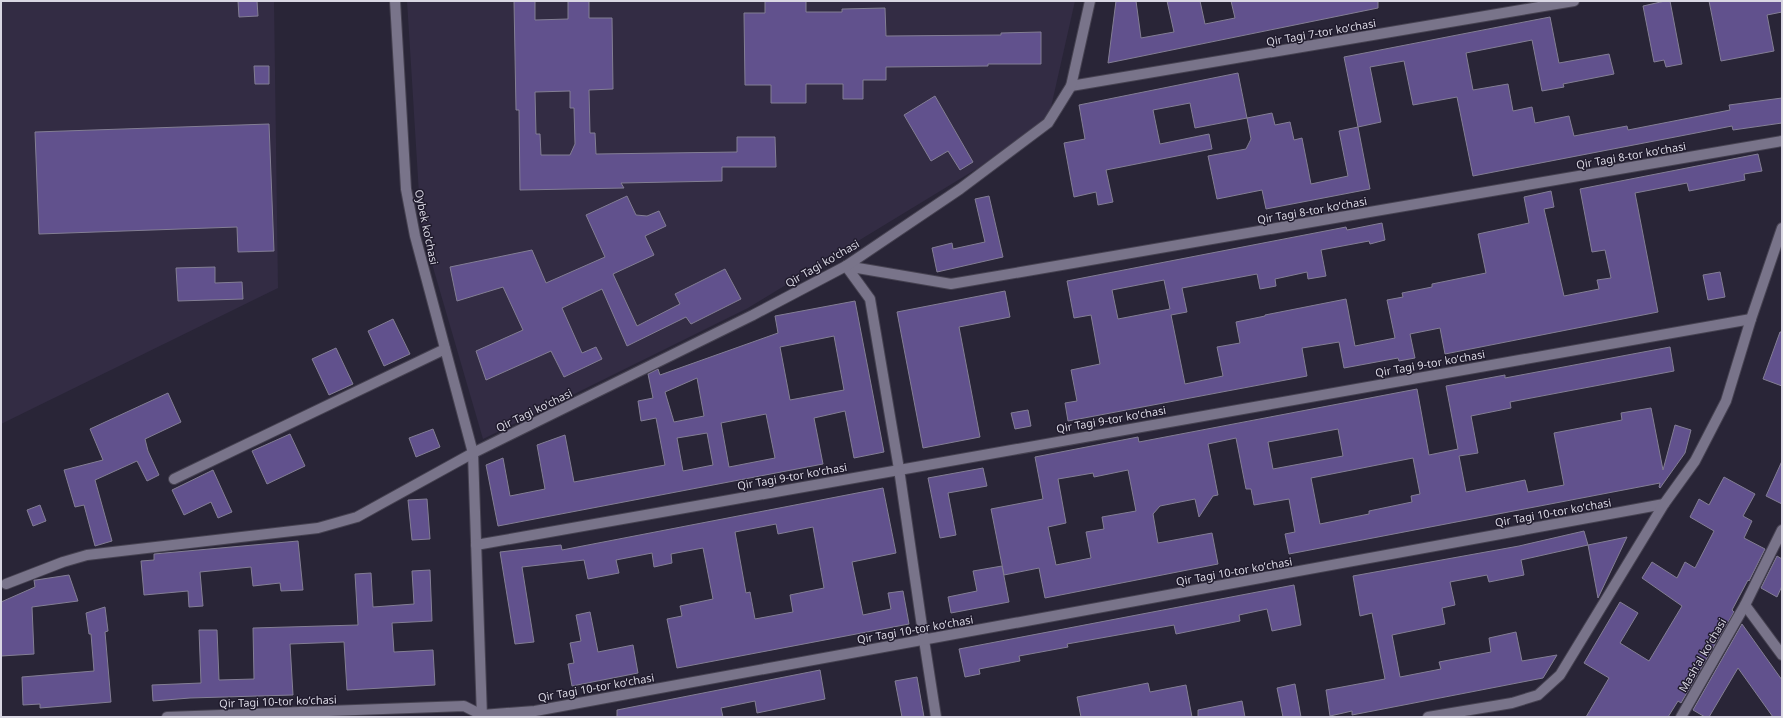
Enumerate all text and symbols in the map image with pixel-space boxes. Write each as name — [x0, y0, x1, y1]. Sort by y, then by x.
street label: Qir Tagi 7-tor koʼchasi — [1265, 15, 1377, 49]
street label: Qir Tagi 8-tor koʼchasi — [1575, 138, 1687, 172]
street label: Oybek ko'chasi — [412, 188, 442, 266]
street label: Qir Tagi 8-tor koʼchasi — [1256, 193, 1368, 227]
street label: Qir Tagi ko'chasi — [782, 236, 862, 290]
street label: Qir Tagi 9-tor koʼchasi — [1374, 346, 1486, 380]
street label: Qir Tagi ko'chasi — [493, 385, 575, 435]
street label: Qir Tagi 9-tor koʼchasi — [1055, 402, 1167, 436]
street label: Qir Tagi 9-tor koʼchasi — [736, 459, 848, 493]
street label: Qir Tagi 10-tor koʼchasi — [1494, 494, 1612, 530]
street label: Qir Tagi 10-tor koʼchasi — [1175, 553, 1293, 589]
street label: Qir Tagi 10-tor koʼchasi — [856, 611, 974, 647]
street label: Mashʻal koʻchasi — [1675, 615, 1729, 695]
street label: Qir Tagi 10-tor koʼchasi — [537, 669, 655, 705]
street label: Qir Tagi 10-tor koʼchasi — [219, 691, 337, 711]

